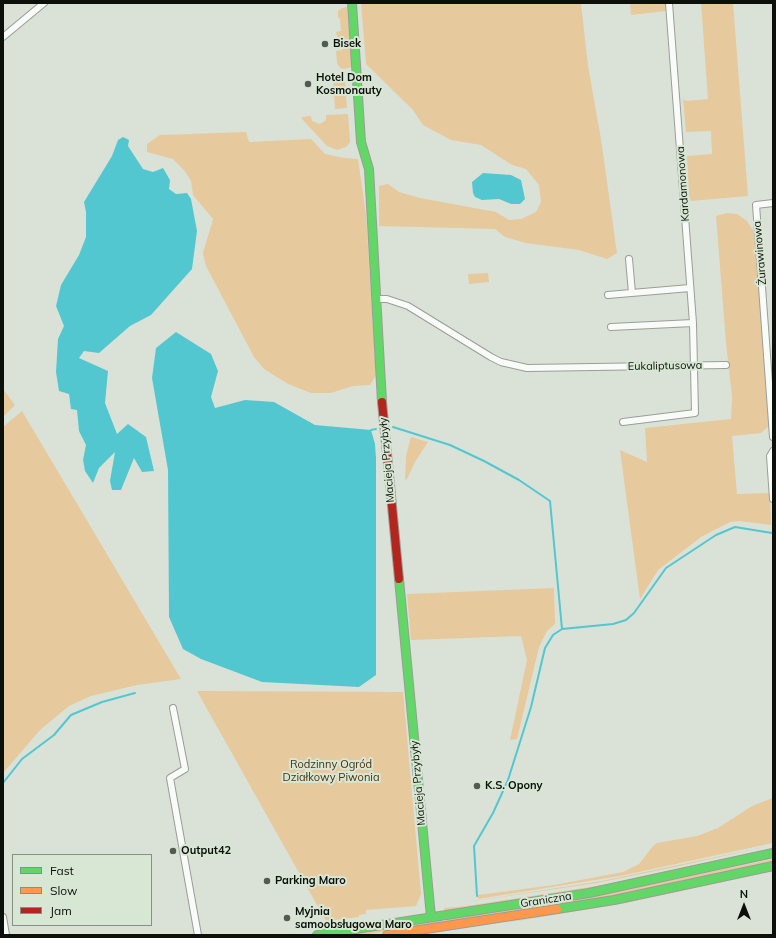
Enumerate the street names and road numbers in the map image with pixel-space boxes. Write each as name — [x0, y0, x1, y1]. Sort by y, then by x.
street label: Kardamonowa — [674, 146, 692, 222]
street label: Żurawinowa — [751, 220, 769, 286]
street label: Eukaliptusowa — [628, 359, 702, 373]
street label: Macieja Przybyły — [377, 417, 397, 503]
street label: Macieja Przybyły — [408, 740, 428, 826]
street label: Graniczna — [519, 889, 573, 911]

